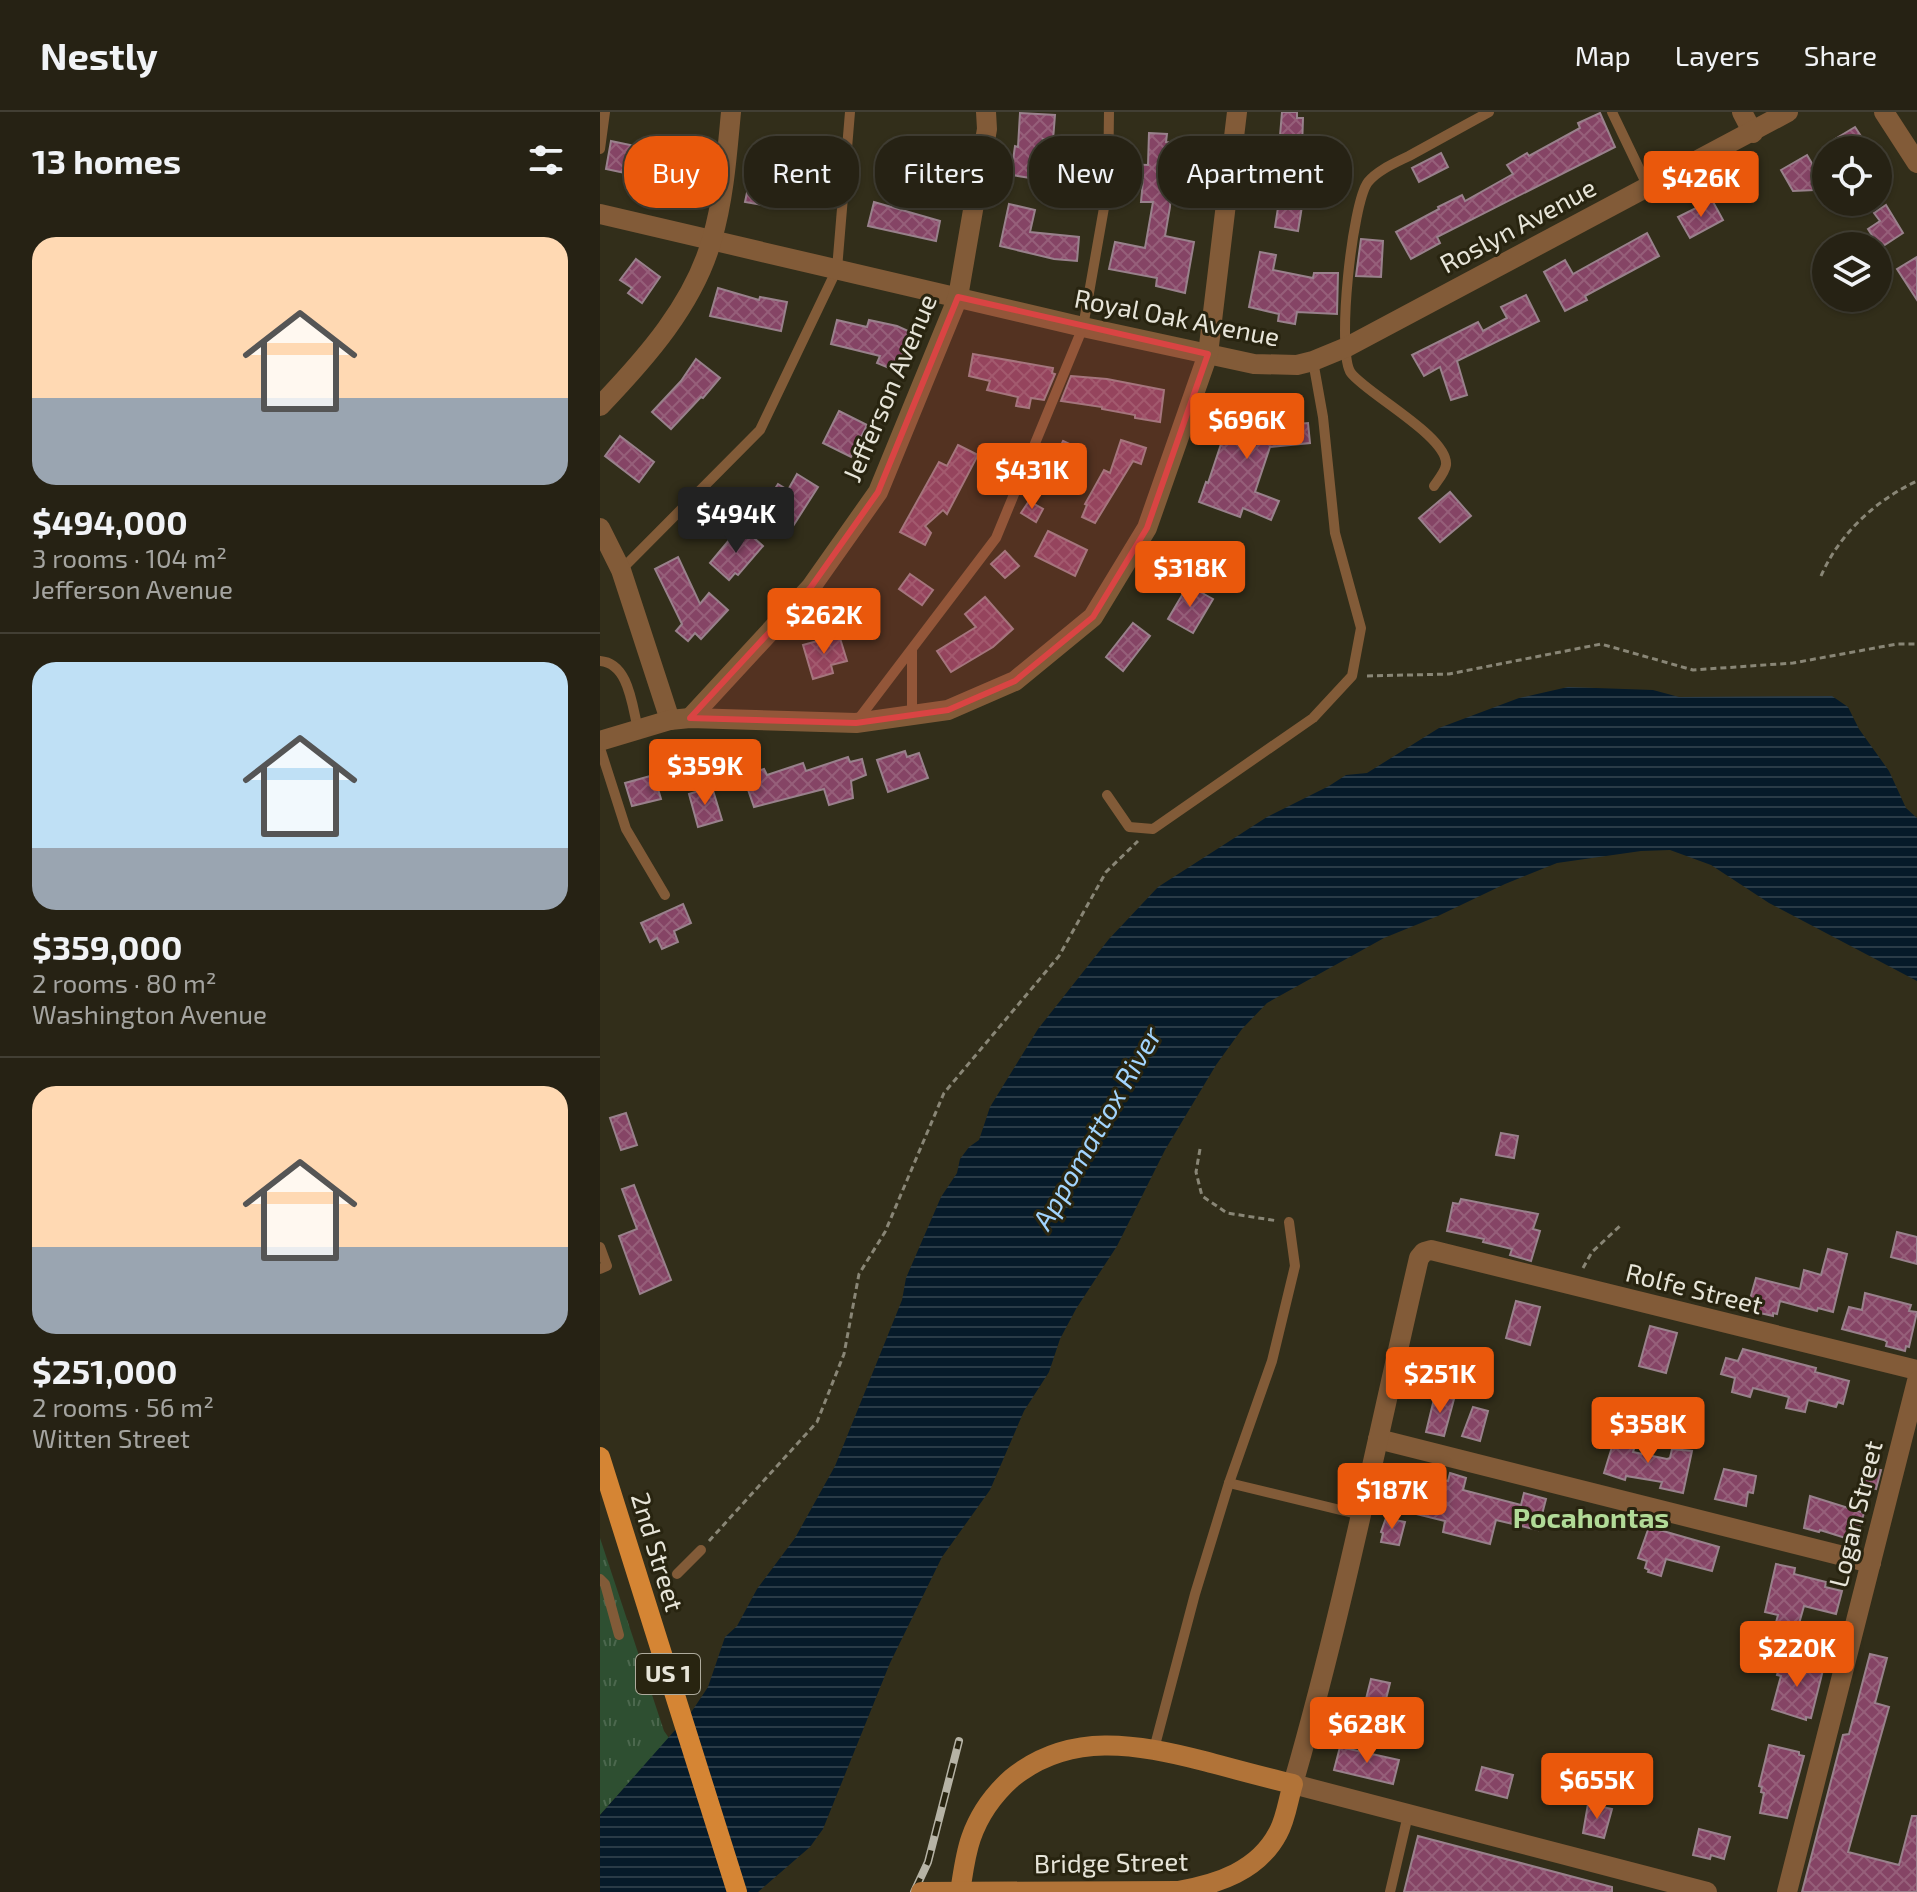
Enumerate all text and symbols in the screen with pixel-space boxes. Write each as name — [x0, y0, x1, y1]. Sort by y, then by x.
text: Nestly — [40, 32, 158, 78]
text: Map — [1575, 38, 1631, 72]
text: Layers — [1675, 38, 1760, 72]
text: Share — [1804, 38, 1877, 72]
chip: Buy — [624, 136, 728, 208]
chip: Rent — [744, 136, 859, 208]
chip: Filters — [875, 136, 1013, 208]
chip: New — [1029, 136, 1142, 208]
chip: Apartment — [1158, 136, 1352, 208]
map controls — [1812, 136, 1892, 312]
button: locate — [1812, 136, 1892, 216]
icon: filters — [524, 138, 568, 182]
text: 13 homes — [32, 140, 181, 181]
pin: $426K — [1645, 151, 1757, 219]
text: $426K — [1662, 161, 1740, 192]
street label: Roslyn Avenue — [1434, 171, 1601, 279]
button: layers — [1812, 232, 1892, 312]
street label: Royal Oak Avenue — [1072, 281, 1282, 352]
icon: home — [228, 289, 372, 433]
street label: Jefferson Avenue — [835, 289, 942, 486]
pin: $696K — [1191, 393, 1303, 461]
text: $696K — [1208, 403, 1286, 434]
pin: $431K — [976, 443, 1088, 511]
text: $431K — [995, 453, 1069, 484]
pin: $494K — [680, 487, 792, 555]
text: $494K — [696, 497, 776, 528]
text: $494,000 — [32, 501, 188, 542]
pin: $318K — [1134, 541, 1246, 609]
text: 3 rooms · 104 m² — [32, 542, 227, 573]
text: $318K — [1153, 551, 1227, 582]
text: Jefferson Avenue — [32, 573, 233, 604]
pin: $262K — [768, 588, 880, 656]
text: $262K — [785, 598, 863, 629]
icon: home — [228, 714, 372, 858]
pin: $359K — [649, 739, 761, 807]
text: $359K — [667, 749, 743, 780]
text: $359,000 — [32, 926, 182, 967]
text: 2 rooms · 80 m² — [32, 967, 217, 998]
text: Washington Avenue — [32, 998, 267, 1029]
water label: Appomattox River — [1024, 1019, 1168, 1236]
icon: home — [228, 1138, 372, 1282]
street label: Rolfe Street — [1623, 1256, 1766, 1320]
pin: $251K — [1384, 1347, 1496, 1415]
text: $251,000 — [32, 1350, 178, 1391]
text: $251K — [1404, 1357, 1476, 1388]
text: 2 rooms · 56 m² — [32, 1391, 214, 1422]
pin: $358K — [1592, 1397, 1704, 1465]
text: $358K — [1610, 1407, 1686, 1438]
text: Witten Street — [32, 1422, 190, 1453]
street label: Logan Street — [1821, 1437, 1888, 1590]
pin: $187K — [1336, 1463, 1448, 1531]
text: $187K — [1356, 1473, 1428, 1504]
street label: 2nd Street — [626, 1488, 691, 1615]
district label: Pocahontas — [1513, 1500, 1669, 1534]
pin: $220K — [1741, 1621, 1853, 1689]
text: $220K — [1758, 1631, 1836, 1662]
road number: US 1 — [636, 1654, 700, 1694]
pin: $628K — [1311, 1697, 1423, 1765]
text: $628K — [1328, 1707, 1406, 1738]
pin: $655K — [1541, 1753, 1653, 1821]
text: $655K — [1559, 1763, 1635, 1794]
street label: Bridge Street — [1034, 1845, 1188, 1878]

